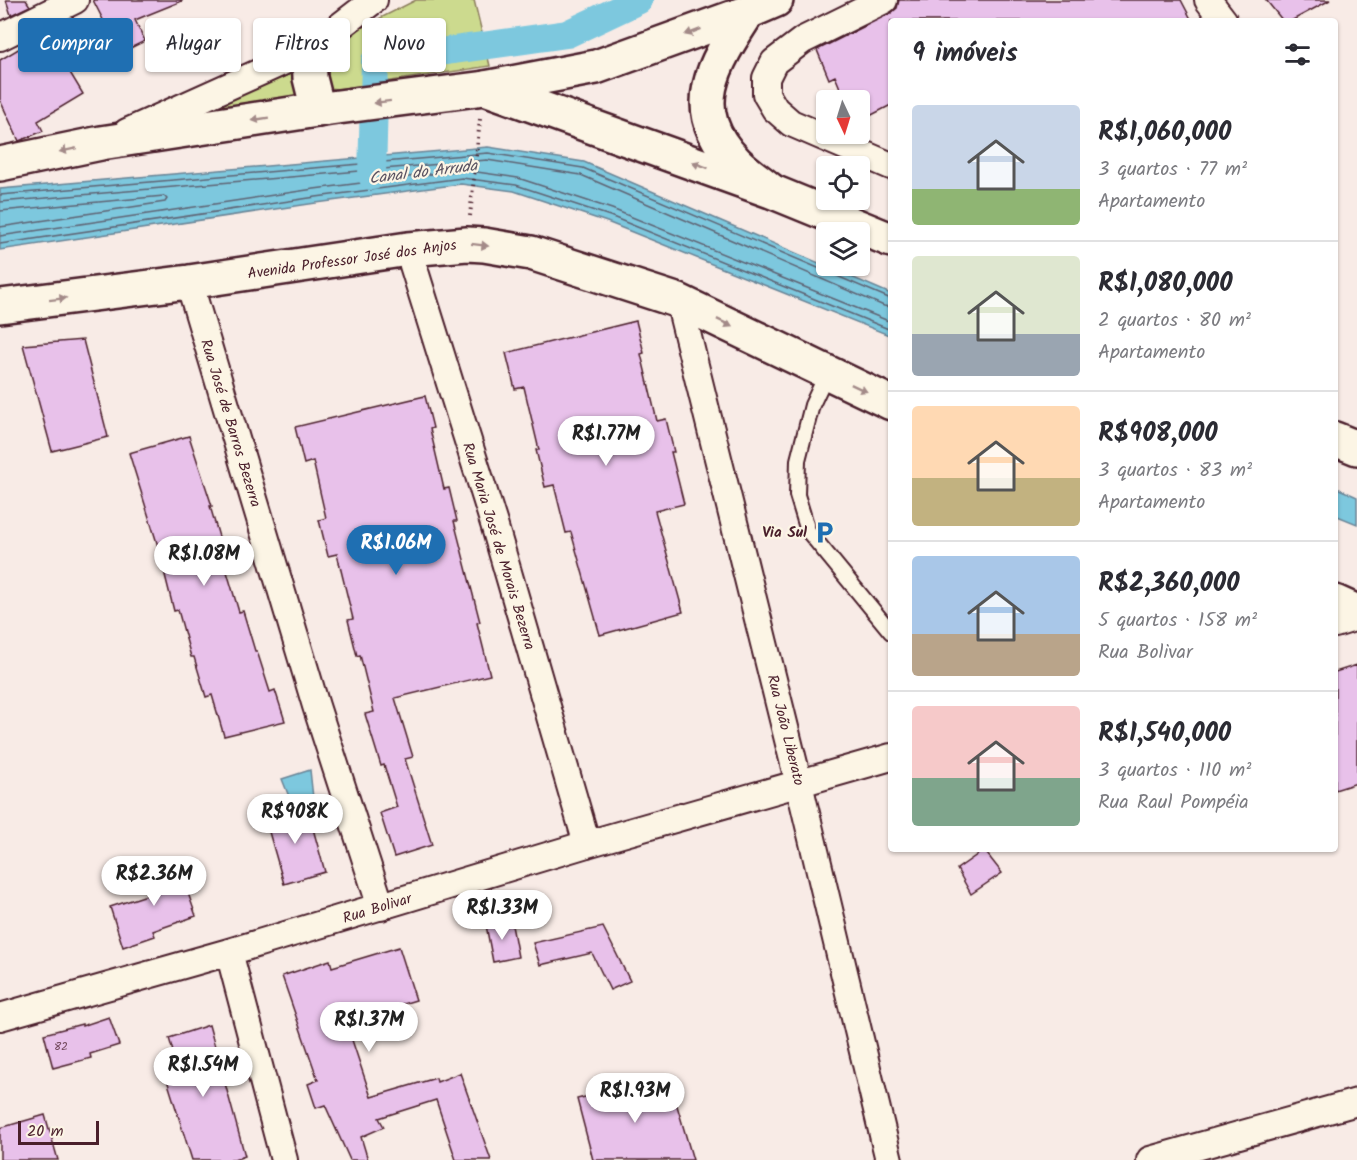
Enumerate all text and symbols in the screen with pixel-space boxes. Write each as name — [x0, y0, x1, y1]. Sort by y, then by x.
chip: Comprar — [18, 18, 133, 72]
chip: Alugar — [145, 18, 241, 72]
chip: Filtros — [253, 18, 350, 72]
chip: Novo — [362, 18, 446, 72]
one-way arrow — [683, 28, 701, 38]
text: 9 imóveis — [912, 33, 1018, 75]
icon: filters — [1281, 38, 1314, 71]
north arrow — [816, 90, 870, 144]
map controls — [816, 90, 870, 276]
one-way arrow — [372, 97, 391, 106]
text: R$1,060,000 — [1098, 112, 1231, 154]
one-way arrow — [251, 115, 270, 124]
icon: home — [960, 129, 1032, 201]
one-way arrow — [58, 146, 77, 155]
water label: Canal do Arruda — [368, 153, 480, 192]
text: 3 quartos · 77 m² — [1098, 154, 1247, 186]
button: locate — [816, 156, 870, 210]
one-way arrow — [691, 160, 709, 169]
text: Apartamento — [1098, 186, 1205, 218]
button: layers — [816, 222, 870, 276]
street label: Avenida Professor José dos Anjos — [246, 233, 459, 287]
one-way arrow — [471, 241, 490, 250]
text: R$1,080,000 — [1098, 263, 1233, 305]
icon: home — [960, 280, 1032, 352]
one-way arrow — [49, 294, 68, 303]
text: 2 quartos · 80 m² — [1098, 305, 1251, 337]
one-way arrow — [716, 319, 733, 328]
street label: Rua José de Barros Bezerra — [193, 336, 267, 510]
text: Apartamento — [1098, 337, 1205, 369]
one-way arrow — [850, 383, 867, 392]
text: R$908,000 — [1098, 413, 1218, 455]
pin: R$1.77M — [551, 416, 661, 467]
text: R$1.77M — [572, 419, 640, 451]
icon: home — [960, 430, 1032, 502]
street label: Rua Maria José de Morais Bezerra — [455, 440, 541, 653]
text: 3 quartos · 83 m² — [1098, 455, 1252, 487]
text: Apartamento — [1098, 487, 1205, 519]
parking icon: Via Sul — [812, 519, 838, 545]
place label: Via Sul — [762, 521, 807, 545]
pin: R$1.06M — [341, 525, 451, 576]
text: R$1.06M — [361, 528, 431, 560]
pin: R$1.08M — [149, 536, 259, 587]
text: R$1.08M — [168, 539, 240, 571]
text: R$2,360,000 — [1098, 563, 1239, 605]
icon: home — [960, 580, 1032, 652]
text: 5 quartos · 158 m² — [1098, 605, 1257, 637]
text: Rua Bolivar — [1098, 637, 1193, 669]
street label: Rua João Liberato — [760, 672, 810, 789]
text: R$1,540,000 — [1098, 713, 1231, 755]
icon: home — [960, 730, 1032, 802]
text: 3 quartos · 110 m² — [1098, 755, 1251, 787]
text: Rua Raul Pompéia — [1098, 787, 1249, 819]
pin: R$908K — [246, 794, 344, 845]
text: R$908K — [261, 797, 329, 829]
pin: R$2.36M — [99, 856, 209, 907]
text: R$2.36M — [115, 859, 193, 891]
street label: Rua Bolivar — [340, 887, 416, 931]
pin: R$1.33M — [447, 890, 557, 941]
text: R$1.33M — [466, 893, 538, 925]
pin: R$1.37M — [314, 1002, 424, 1053]
text: R$1.37M — [334, 1005, 404, 1037]
house number: 82 — [54, 1037, 68, 1056]
pin: R$1.54M — [148, 1047, 258, 1098]
text: R$1.54M — [168, 1050, 238, 1082]
pin: R$1.93M — [580, 1073, 690, 1124]
text: R$1.93M — [600, 1076, 670, 1108]
scale bar — [18, 1118, 99, 1146]
text: 20 m — [27, 1119, 63, 1144]

